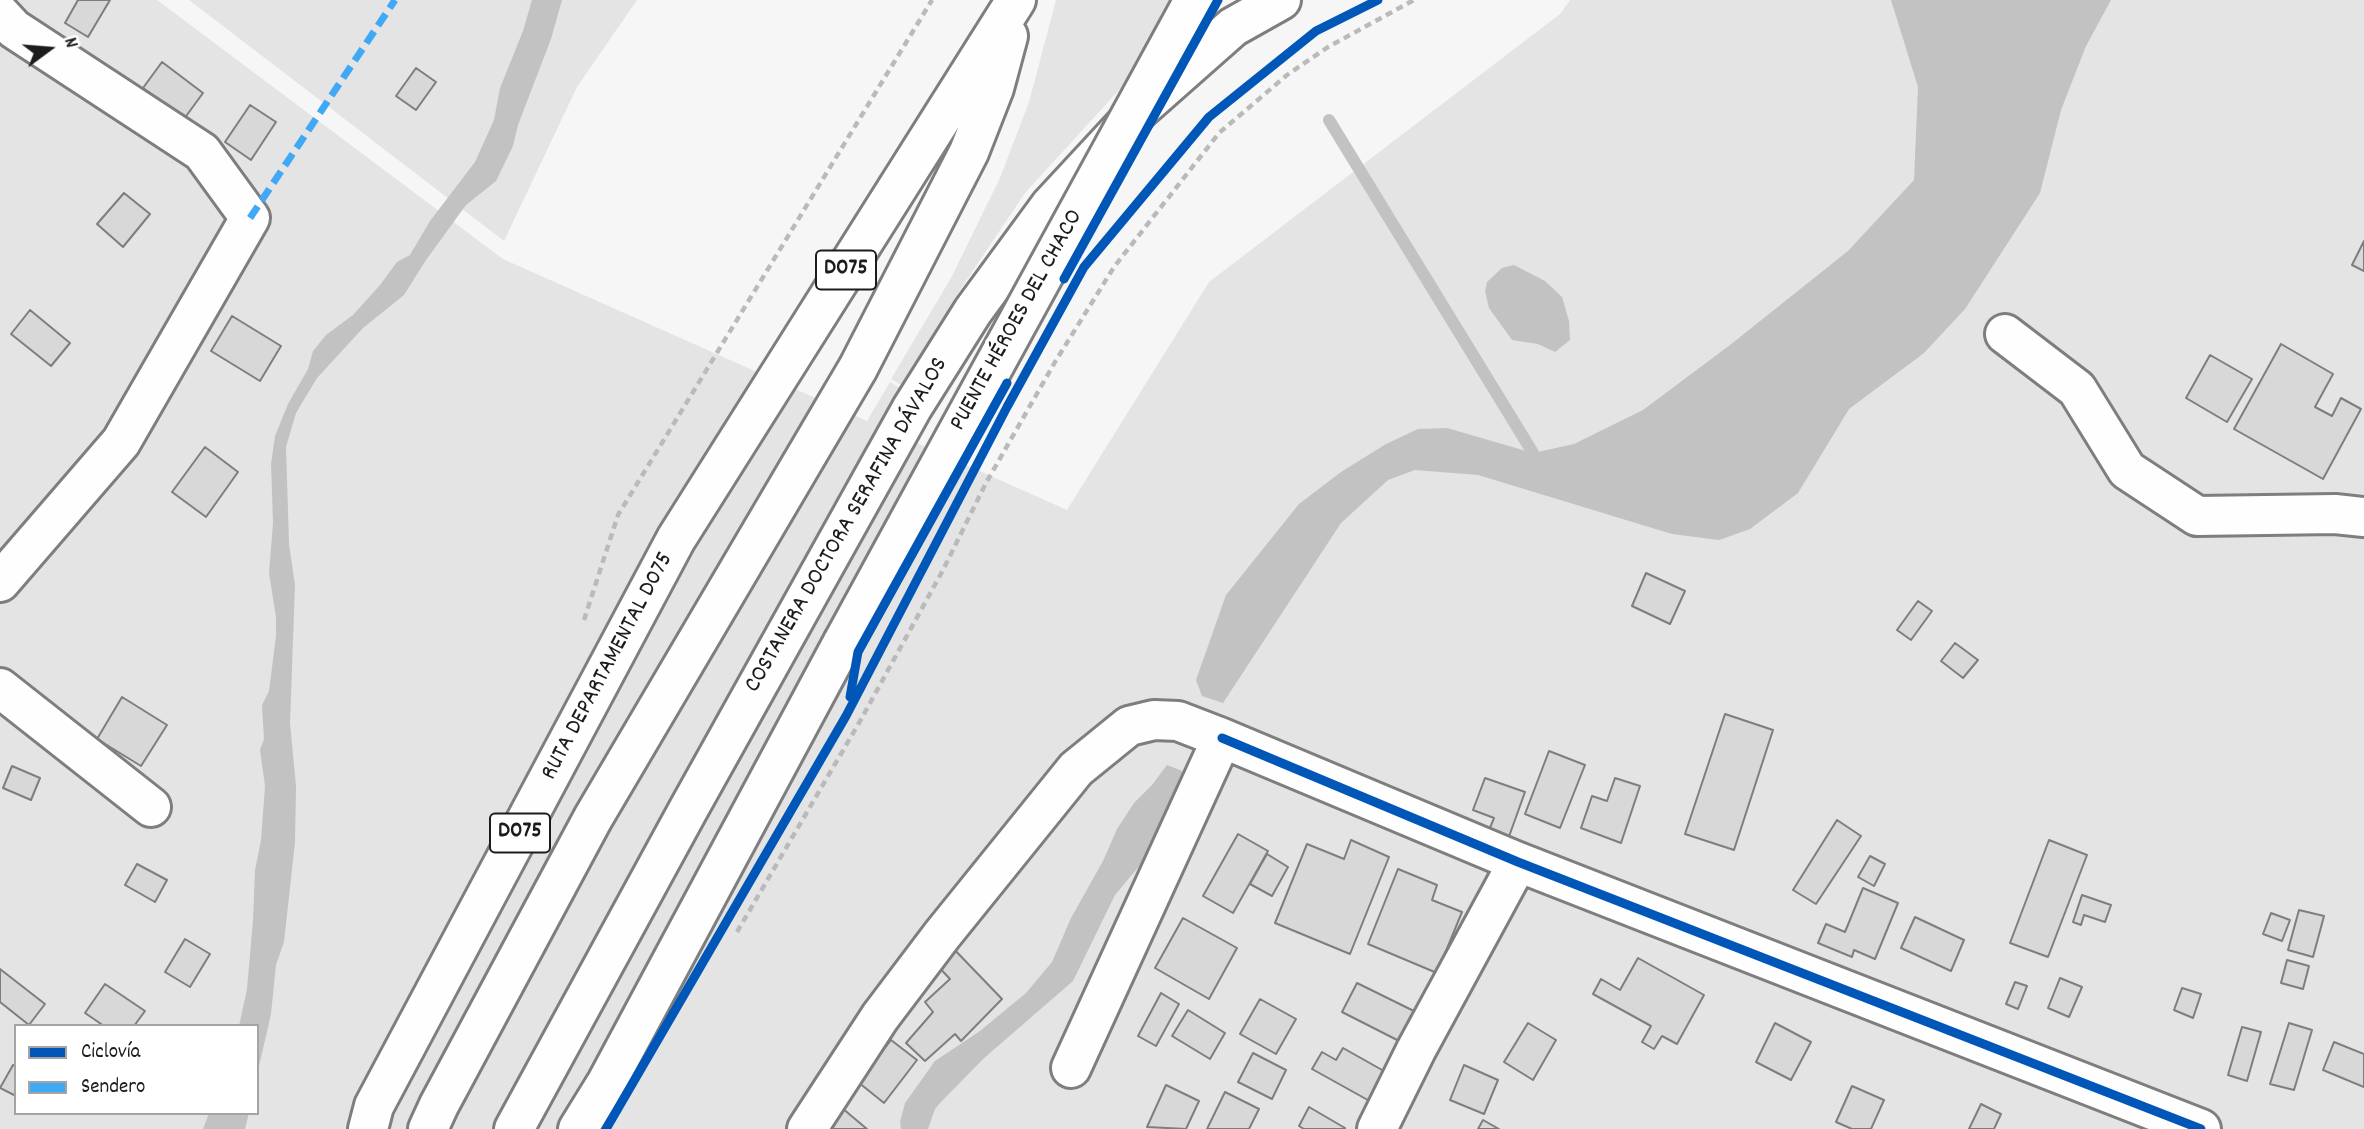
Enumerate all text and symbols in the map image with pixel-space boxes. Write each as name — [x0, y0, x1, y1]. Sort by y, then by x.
north arrow — [14, 14, 84, 84]
text: N — [55, 35, 84, 51]
street label: PUENTE HÉROES DEL CHACO — [945, 205, 1091, 437]
road number: D075 — [816, 250, 876, 290]
street label: COSTANERA DOCTORA SERAFINA DÁVALOS — [740, 353, 956, 699]
street label: RUTA DEPARTAMENTAL D075 — [537, 548, 681, 786]
road number: D075 — [490, 814, 550, 852]
legend — [14, 1024, 259, 1115]
text: Ciclovía — [81, 1038, 140, 1068]
text: Sendero — [81, 1073, 145, 1103]

